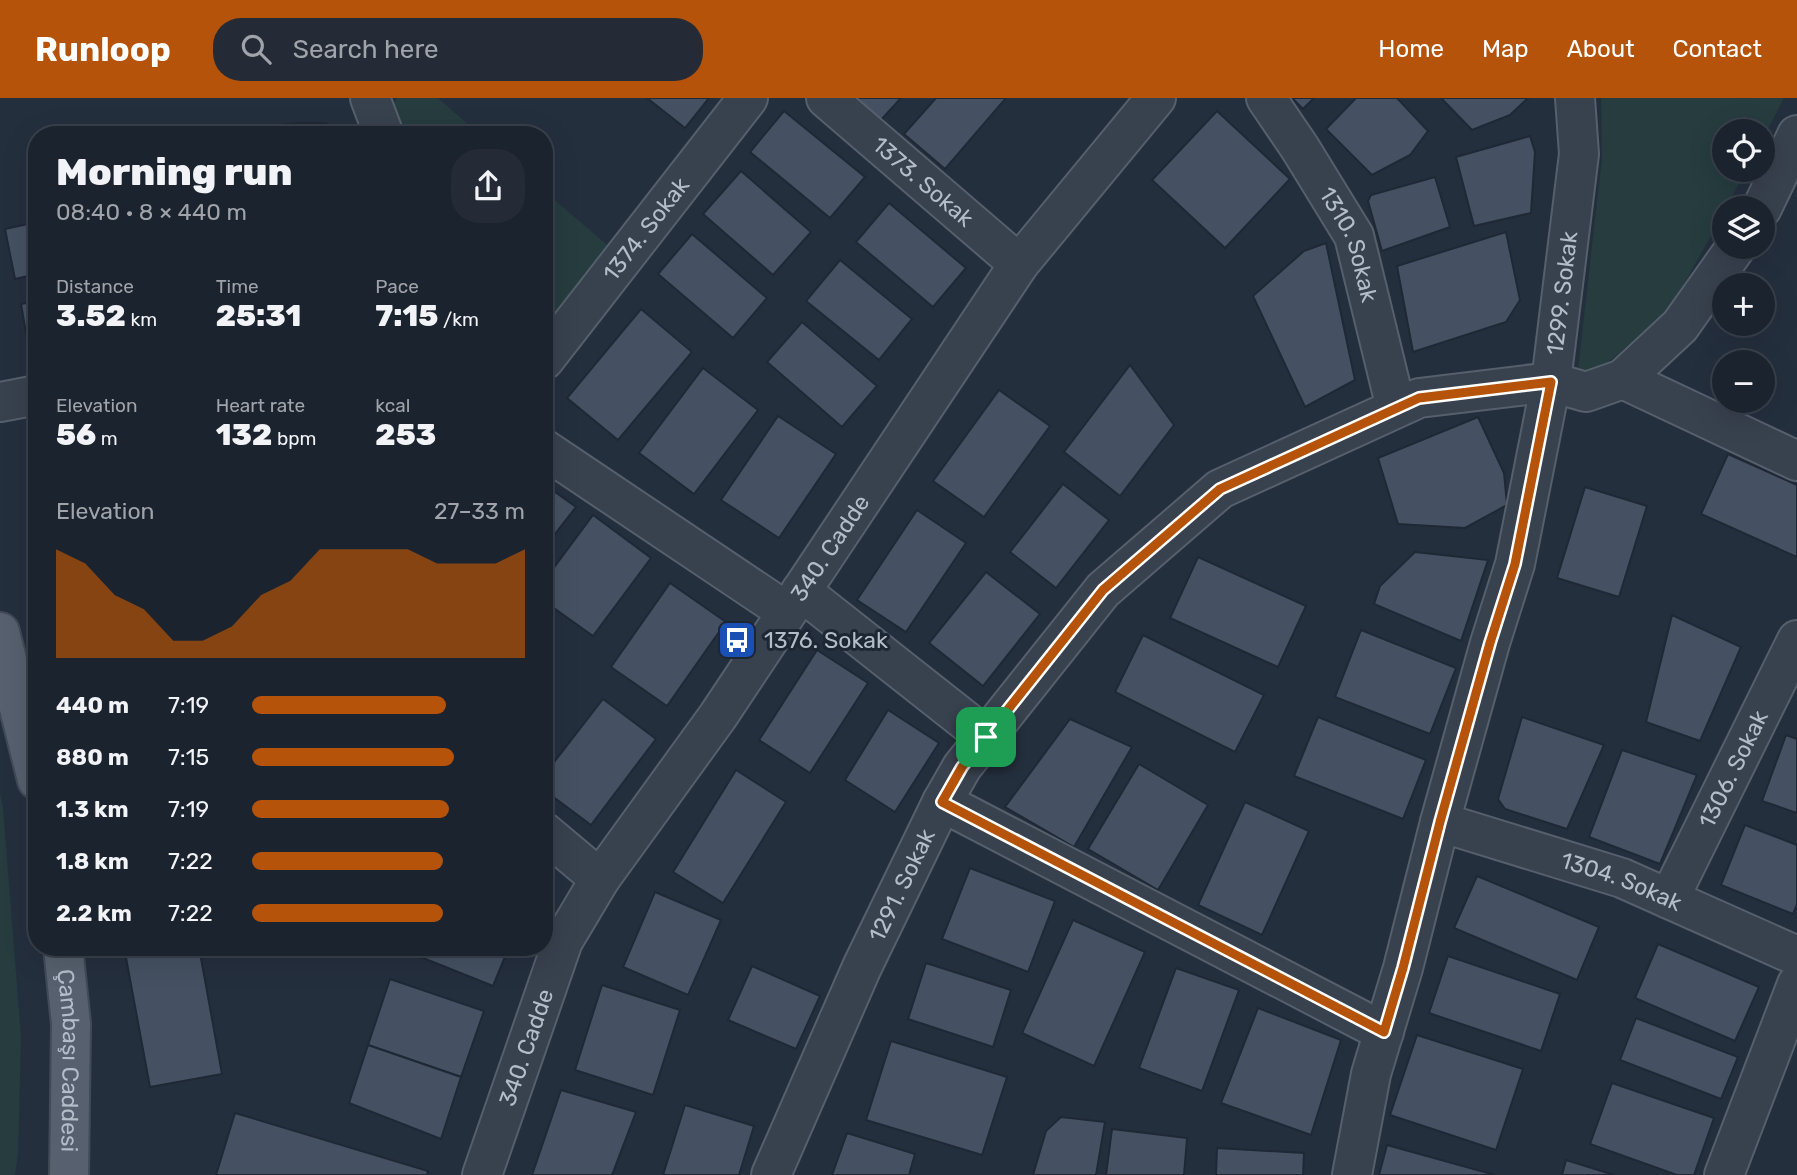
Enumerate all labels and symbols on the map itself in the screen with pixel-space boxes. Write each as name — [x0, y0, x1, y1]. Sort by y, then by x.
street label: 1373. Sokak — [867, 130, 979, 233]
street label: 1374. Sokak — [597, 171, 695, 286]
street label: 1310. Sokak — [1313, 182, 1384, 305]
street label: 1299. Sokak — [1540, 229, 1583, 356]
street label: 340. Cadde — [784, 489, 875, 606]
bus stop icon: 1376. Sokak — [716, 619, 758, 661]
place label: 1376. Sokak — [764, 626, 888, 654]
street label: 1306. Sokak — [1692, 706, 1774, 832]
pin — [956, 707, 1016, 767]
street label: 1291. Sokak — [862, 824, 941, 946]
street label: 1304. Sokak — [1558, 846, 1687, 917]
street label: Çambaşı Caddesi — [51, 968, 85, 1152]
street label: 340. Cadde — [493, 985, 559, 1110]

